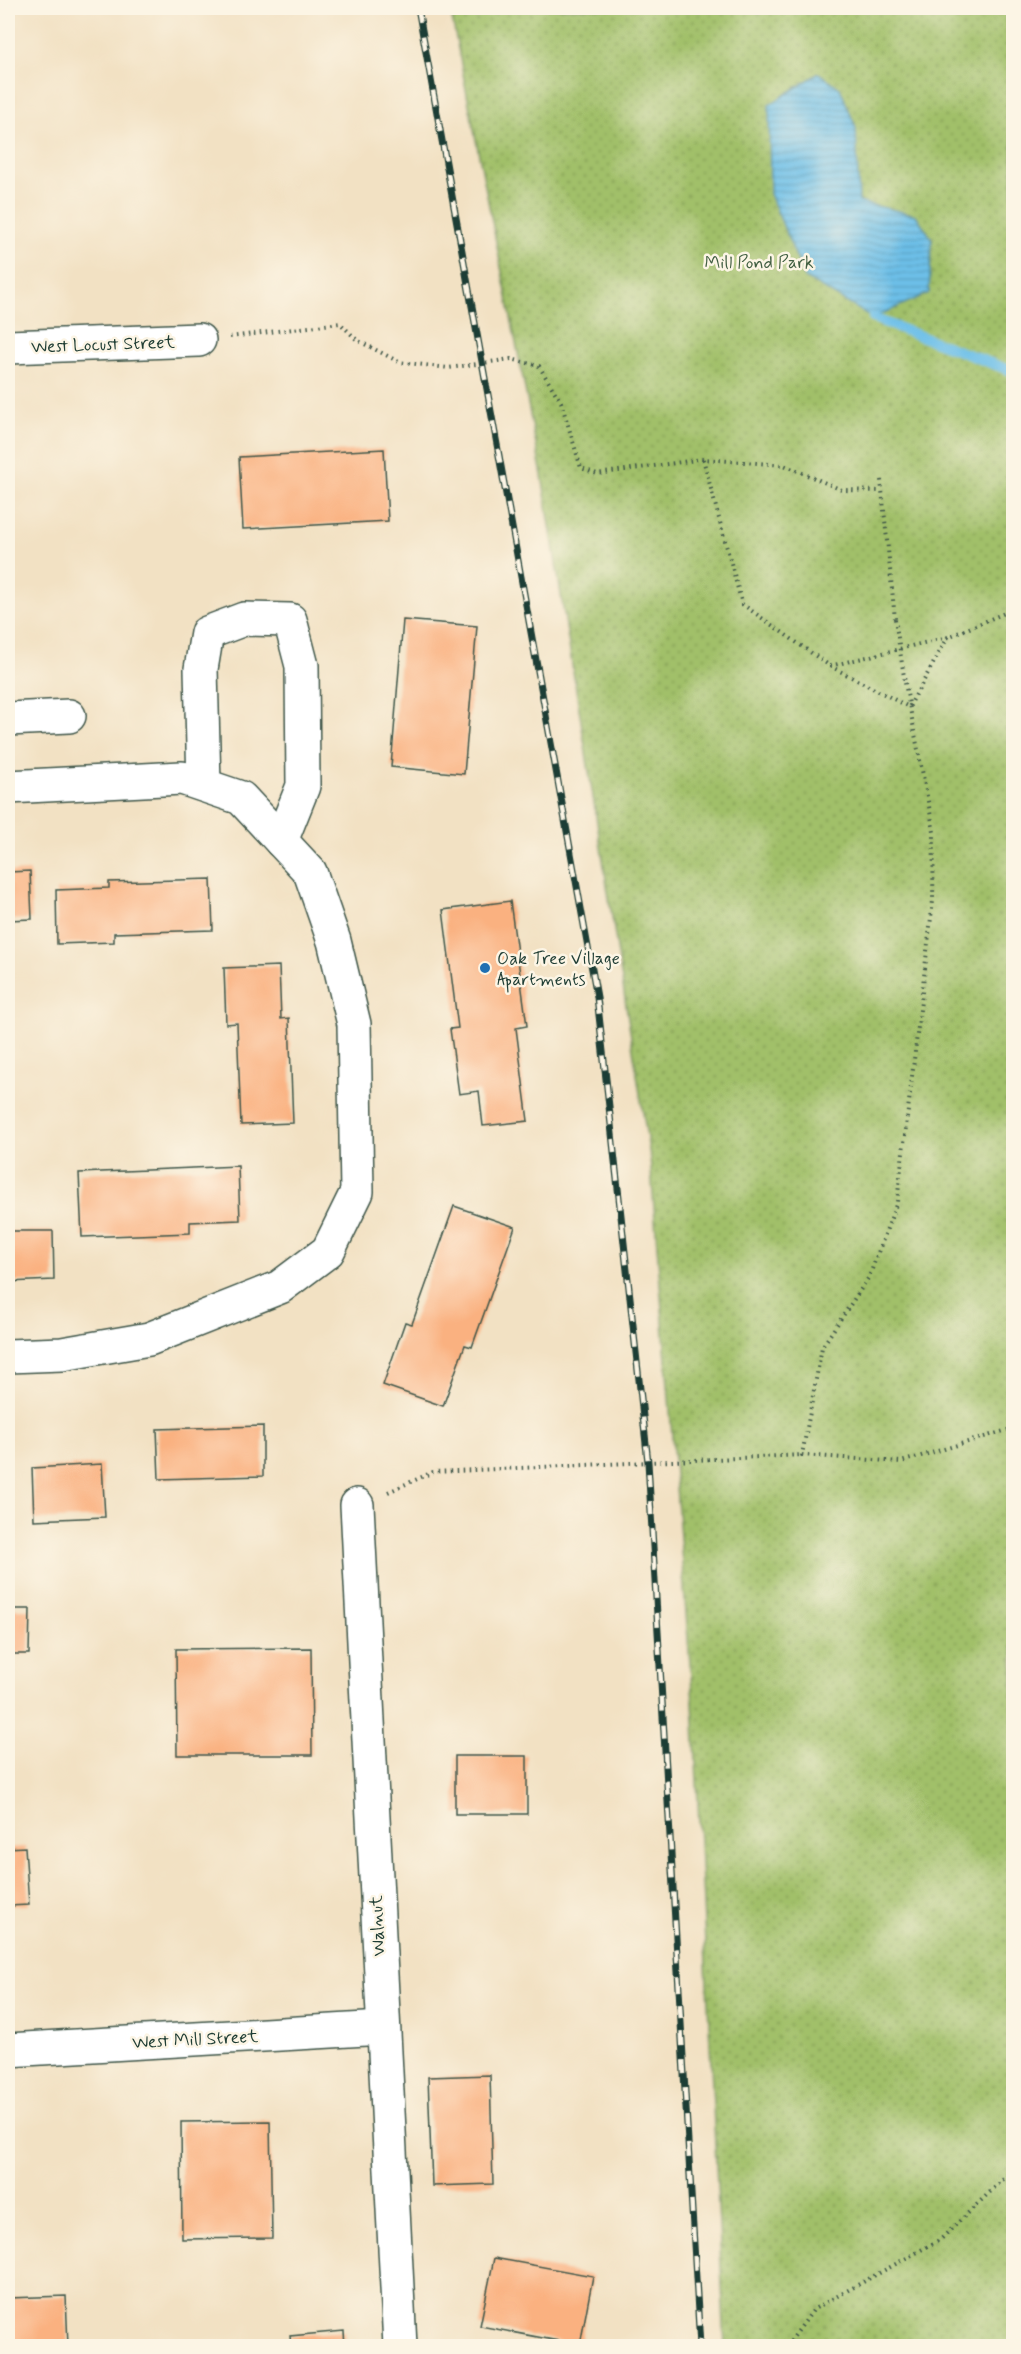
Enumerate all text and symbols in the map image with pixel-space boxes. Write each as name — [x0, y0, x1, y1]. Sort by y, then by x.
park label: Mill Pond Park — [704, 251, 814, 275]
street label: West Locust Street — [31, 330, 176, 360]
place label: Oak Tree Village Apartments — [497, 947, 620, 993]
marker: Oak Tree Village Apartments — [478, 961, 492, 975]
street label: Walnut — [364, 1895, 392, 1957]
street label: West Mill Street — [132, 2025, 259, 2055]

